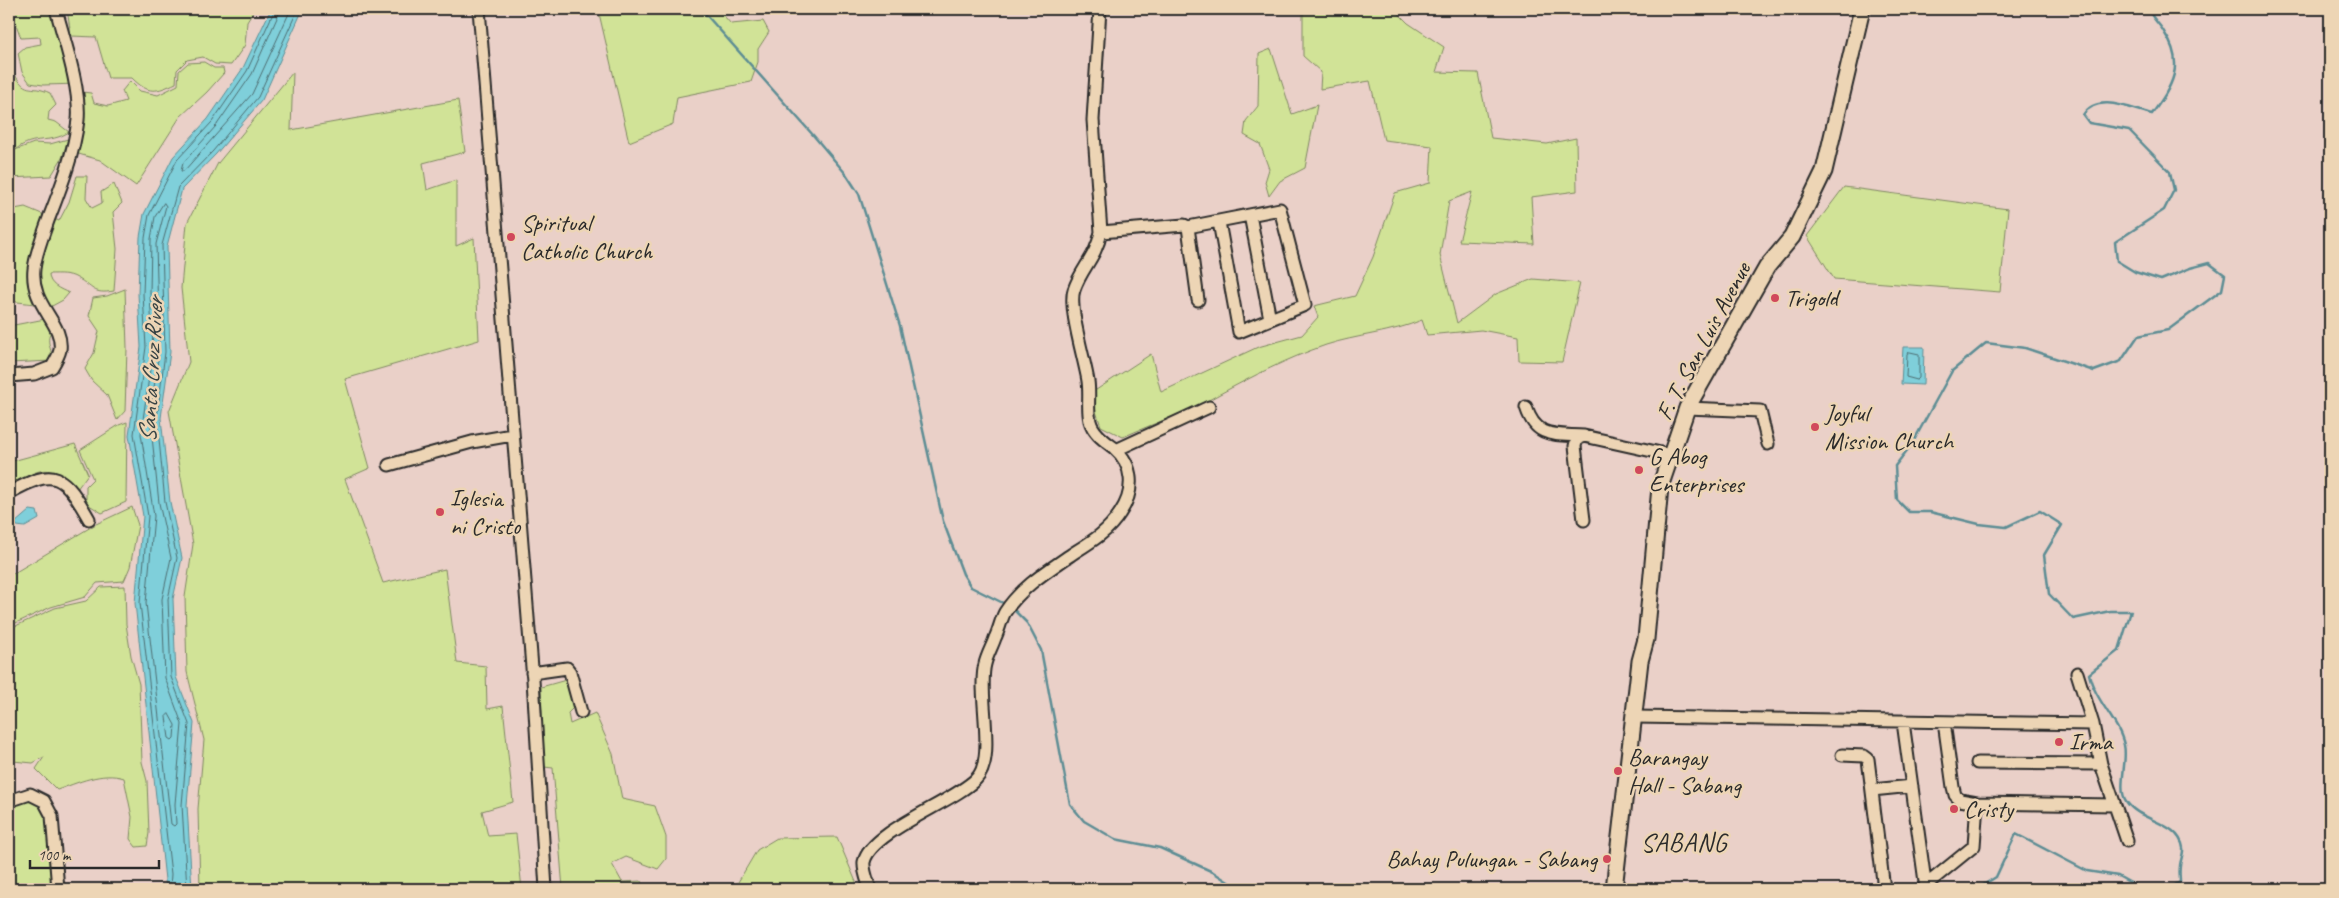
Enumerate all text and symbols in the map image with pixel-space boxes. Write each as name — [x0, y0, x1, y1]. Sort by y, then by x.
place label: Spiritual Catholic Church — [521, 208, 653, 266]
marker: Spiritual Catholic Church — [505, 231, 517, 243]
street label: F. T. San Luis Avenue — [1649, 255, 1758, 425]
place label: Trigold — [1785, 283, 1841, 313]
marker: Trigold — [1769, 292, 1781, 304]
water label: Santa Cruz River — [131, 293, 171, 443]
place label: Joyful Mission Church — [1824, 398, 1955, 456]
marker: Joyful Mission Church — [1809, 421, 1821, 433]
place label: G Abog Enterprises — [1649, 441, 1746, 499]
marker: G Abog Enterprises — [1633, 464, 1645, 476]
place label: Iglesia ni Cristo — [450, 483, 522, 541]
marker: Iglesia ni Cristo — [434, 506, 446, 518]
place label: Irma — [2069, 727, 2114, 757]
marker: Irma — [2053, 736, 2065, 748]
place label: Barangay Hall - Sabang — [1628, 742, 1742, 800]
marker: Barangay Hall - Sabang — [1612, 765, 1624, 777]
place label: Cristy — [1964, 794, 2015, 824]
marker: Cristy — [1948, 803, 1960, 815]
district label: SABANG — [1641, 826, 1730, 859]
scale bar — [30, 838, 159, 870]
place label: Bahay Pulungan - Sabang — [1386, 844, 1598, 874]
text: 100 m — [38, 846, 72, 865]
marker: Bahay Pulungan - Sabang — [1601, 853, 1613, 865]

